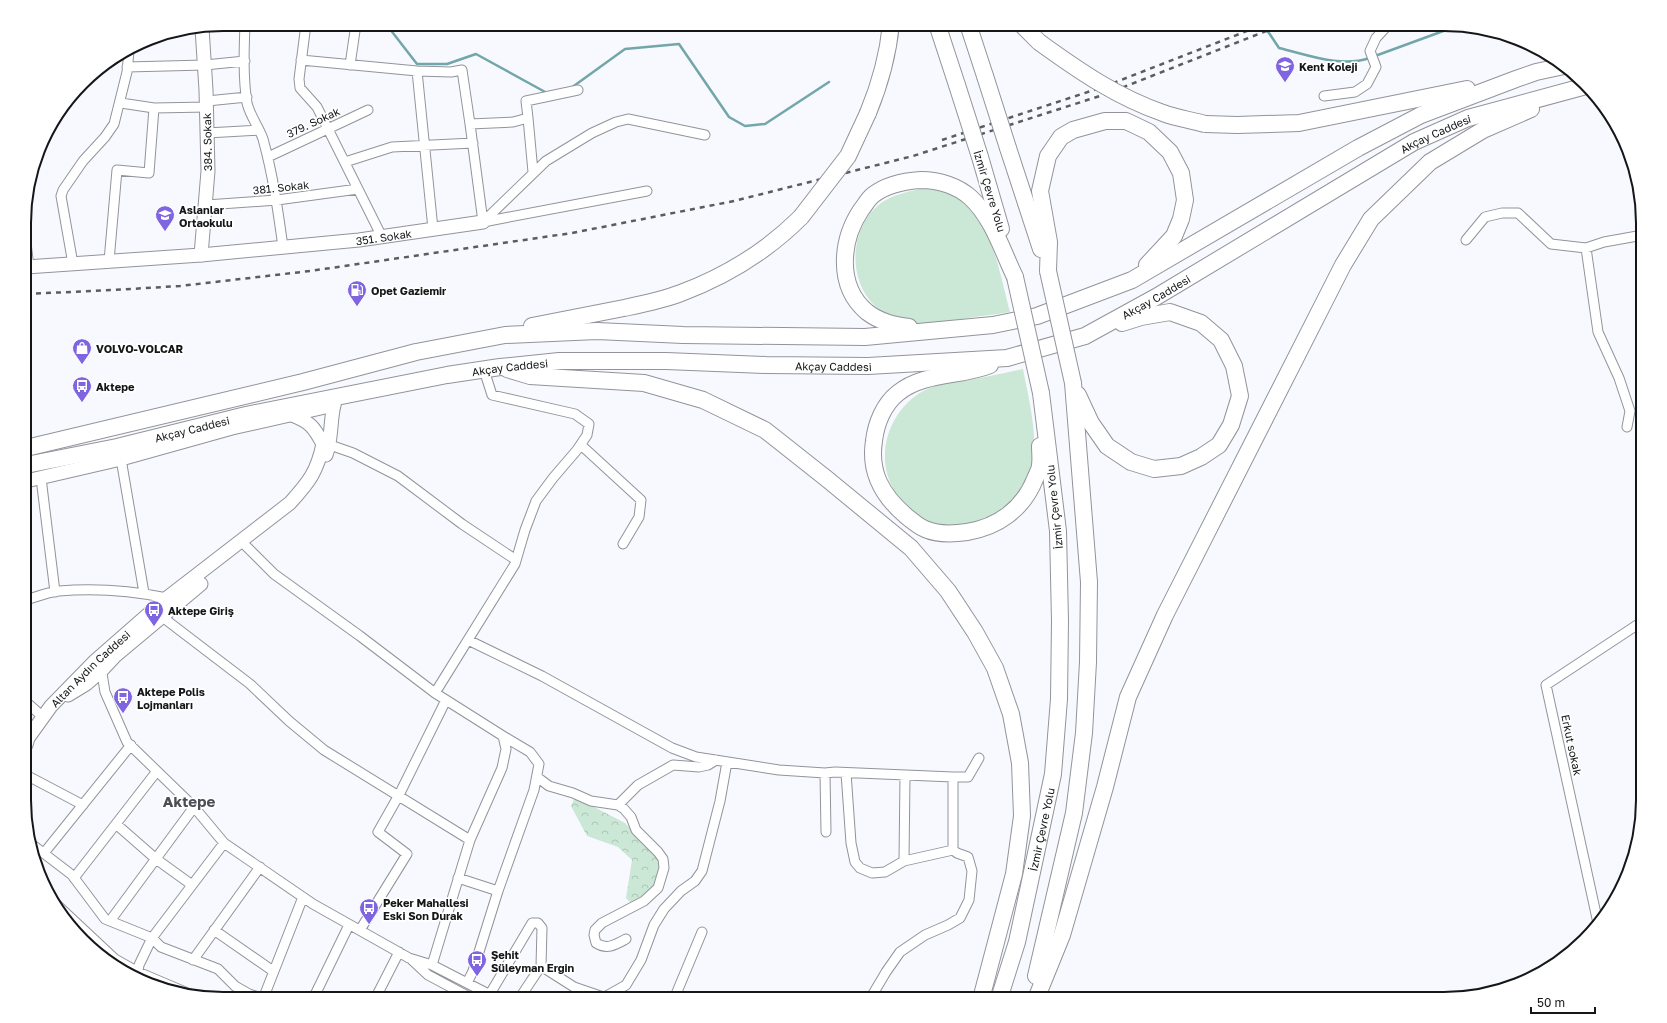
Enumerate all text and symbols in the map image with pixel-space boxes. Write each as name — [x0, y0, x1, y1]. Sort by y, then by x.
school or university icon: Kent Koleji — [1274, 55, 1296, 83]
place label: Kent Koleji — [1299, 60, 1358, 73]
street label: 379. Sokak — [284, 104, 342, 140]
street label: Akçay Caddesi — [1398, 111, 1472, 155]
street label: 384. Sokak — [200, 113, 214, 171]
street label: İzmir Çevre Yolu — [971, 149, 1009, 233]
street label: 381. Sokak — [252, 178, 310, 196]
place label: Aslanlar Ortaokulu — [179, 203, 233, 229]
school or university icon: Aslanlar Ortaokulu — [154, 204, 176, 232]
street label: 351. Sokak — [355, 226, 412, 247]
street label: Akçay Caddesi — [1119, 272, 1192, 321]
fuel station icon: Opet Gaziemir — [346, 279, 368, 307]
place label: Opet Gaziemir — [371, 284, 447, 297]
shop icon: VOLVO-VOLCAR — [71, 337, 93, 365]
place label: VOLVO-VOLCAR — [96, 342, 183, 355]
street label: Akçay Caddesi — [471, 356, 549, 378]
street label: Akçay Caddesi — [795, 359, 872, 373]
bus stop icon: Aktepe — [71, 375, 93, 403]
place label: Aktepe — [96, 380, 135, 393]
street label: Akçay Caddesi — [153, 413, 231, 444]
street label: İzmir Çevre Yolu — [1043, 464, 1065, 550]
bus stop icon: Aktepe Giriş — [143, 599, 165, 627]
place label: Aktepe Giriş — [168, 604, 234, 617]
street label: Altan Aydın Caddesi — [48, 627, 132, 709]
place label: Aktepe Polis Lojmanları — [137, 685, 205, 711]
bus stop icon: Aktepe Polis Lojmanları — [112, 686, 134, 714]
street label: Erkut sokak — [1559, 713, 1585, 777]
street label: İzmir Çevre Yolu — [1026, 786, 1056, 872]
district label: Aktepe — [163, 792, 215, 810]
place label: Peker Mahallesi Eski Son Durak — [383, 896, 469, 922]
bus stop icon: Peker Mahallesi Eski Son Durak — [358, 897, 380, 925]
place label: Şehit Süleyman Ergin — [491, 948, 575, 974]
bus stop icon: Şehit Süleyman Ergin — [466, 949, 488, 977]
scale bar — [1531, 989, 1595, 1015]
text: 50 m — [1537, 995, 1565, 1010]

